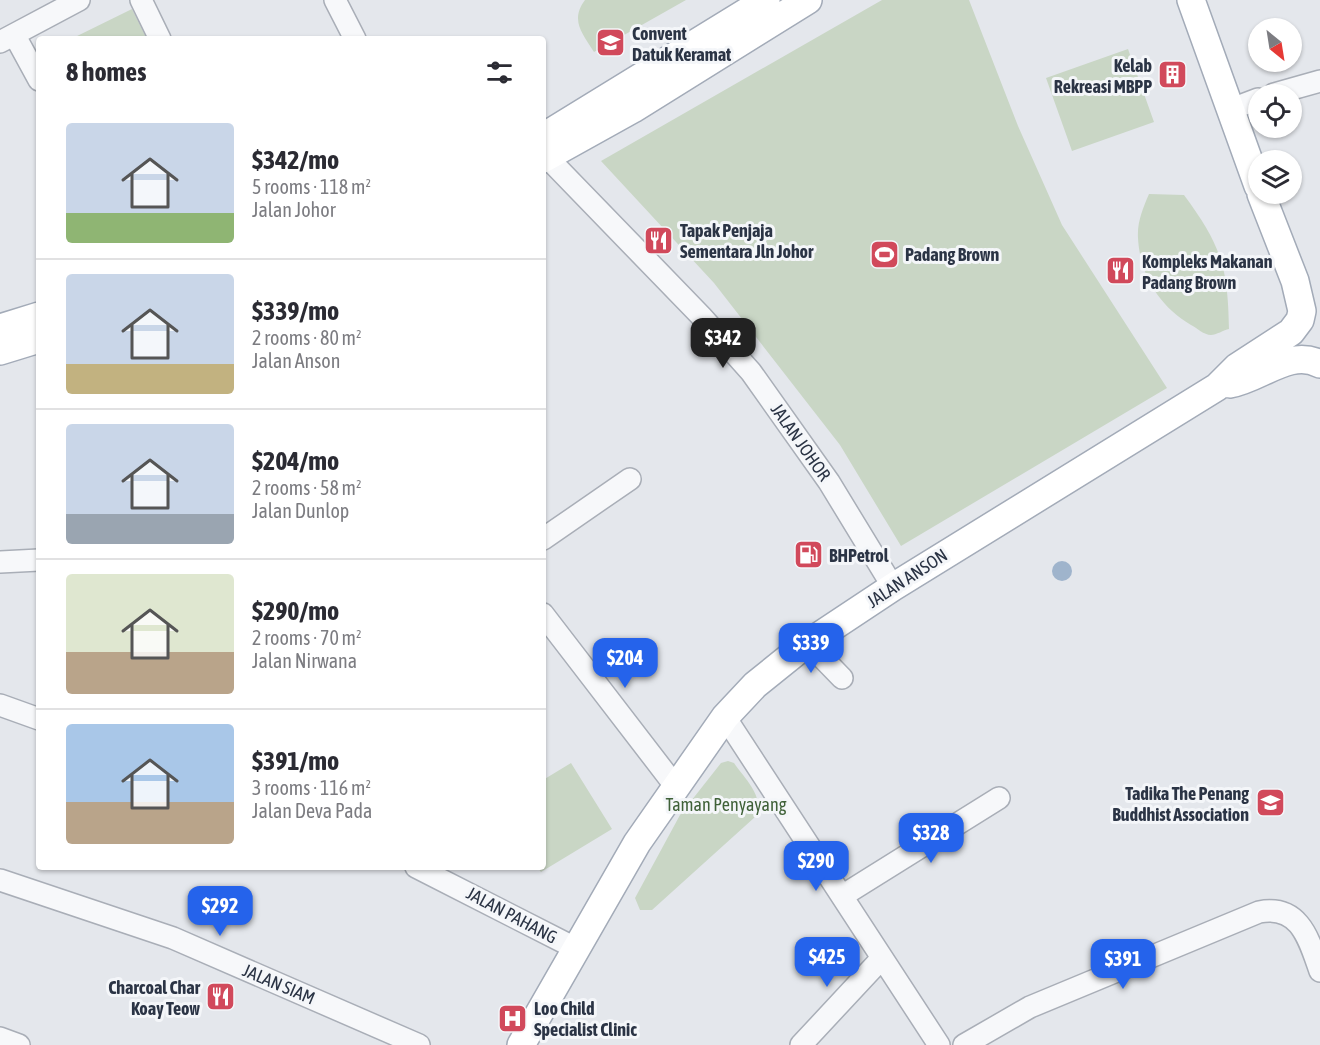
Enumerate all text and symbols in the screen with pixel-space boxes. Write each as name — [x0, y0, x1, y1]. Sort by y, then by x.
north arrow — [1248, 18, 1302, 72]
map controls — [1248, 18, 1302, 204]
place label: Convent Datuk Keramat — [632, 23, 732, 65]
school or university icon: Convent Datuk Keramat — [595, 27, 627, 59]
place label: Kelab Rekreasi MBPP — [1054, 55, 1152, 97]
icon: filters — [483, 56, 516, 89]
text: 8 homes — [66, 57, 146, 87]
building icon: Kelab Rekreasi MBPP — [1157, 59, 1189, 91]
button: locate — [1248, 84, 1302, 138]
text: $342/mo — [252, 145, 339, 175]
icon: home — [114, 147, 186, 219]
button: layers — [1248, 150, 1302, 204]
text: 5 rooms · 118 m² — [252, 175, 371, 198]
text: Jalan Johor — [252, 198, 336, 221]
place label: Tapak Penjaja Sementara Jln Johor — [680, 220, 814, 262]
restaurant icon: Tapak Penjaja Sementara Jln Johor — [643, 224, 675, 256]
sports icon: Padang Brown — [868, 238, 900, 270]
place label: Padang Brown — [905, 244, 1000, 265]
place label: Kompleks Makanan Padang Brown — [1142, 251, 1273, 293]
restaurant icon: Kompleks Makanan Padang Brown — [1105, 255, 1137, 287]
text: $339/mo — [252, 296, 339, 326]
icon: home — [114, 298, 186, 370]
pin: $342 — [687, 318, 759, 369]
text: 2 rooms · 80 m² — [252, 326, 362, 349]
text: $342 — [705, 326, 741, 349]
text: Jalan Anson — [252, 349, 340, 372]
street label: JALAN JOHOR — [767, 399, 835, 485]
text: $204/mo — [252, 446, 339, 476]
icon: home — [114, 448, 186, 520]
text: 2 rooms · 58 m² — [252, 476, 362, 499]
text: Jalan Dunlop — [252, 499, 349, 522]
fuel station icon: BHPetrol — [792, 539, 824, 571]
street label: JALAN ANSON — [863, 544, 951, 612]
place label: BHPetrol — [829, 545, 889, 566]
text: $290/mo — [252, 596, 339, 626]
icon: home — [114, 598, 186, 670]
pin: $339 — [775, 623, 847, 674]
text: 2 rooms · 70 m² — [252, 626, 362, 649]
text: $339 — [793, 631, 829, 654]
pin: $204 — [589, 638, 661, 689]
text: $204 — [607, 646, 643, 669]
text: Jalan Nirwana — [252, 649, 357, 672]
text: $391/mo — [252, 746, 339, 776]
icon: home — [114, 748, 186, 820]
text: 3 rooms · 116 m² — [252, 776, 371, 799]
place label: Tadika The Penang Buddhist Association — [1112, 783, 1249, 825]
school or university icon: Tadika The Penang Buddhist Association — [1254, 787, 1286, 819]
park label: Taman Penyayang — [666, 794, 787, 815]
text: Jalan Deva Pada — [252, 799, 372, 822]
pin: $328 — [895, 813, 967, 864]
text: $328 — [913, 821, 949, 844]
pin: $290 — [780, 841, 852, 892]
text: $290 — [798, 849, 834, 872]
street label: JALAN PAHANG — [463, 882, 561, 948]
pin: $292 — [184, 886, 256, 937]
text: $292 — [202, 894, 238, 917]
pin: $425 — [791, 937, 863, 988]
pin: $391 — [1087, 939, 1159, 990]
text: $425 — [809, 945, 845, 968]
text: $391 — [1105, 947, 1141, 970]
street label: JALAN SIAM — [240, 959, 318, 1009]
place label: Charcoal Char Koay Teow — [108, 977, 201, 1019]
restaurant icon: Charcoal Char Koay Teow — [205, 981, 237, 1013]
place label: Loo Child Specialist Clinic — [534, 998, 637, 1040]
hospital icon: Loo Child Specialist Clinic — [497, 1002, 529, 1034]

